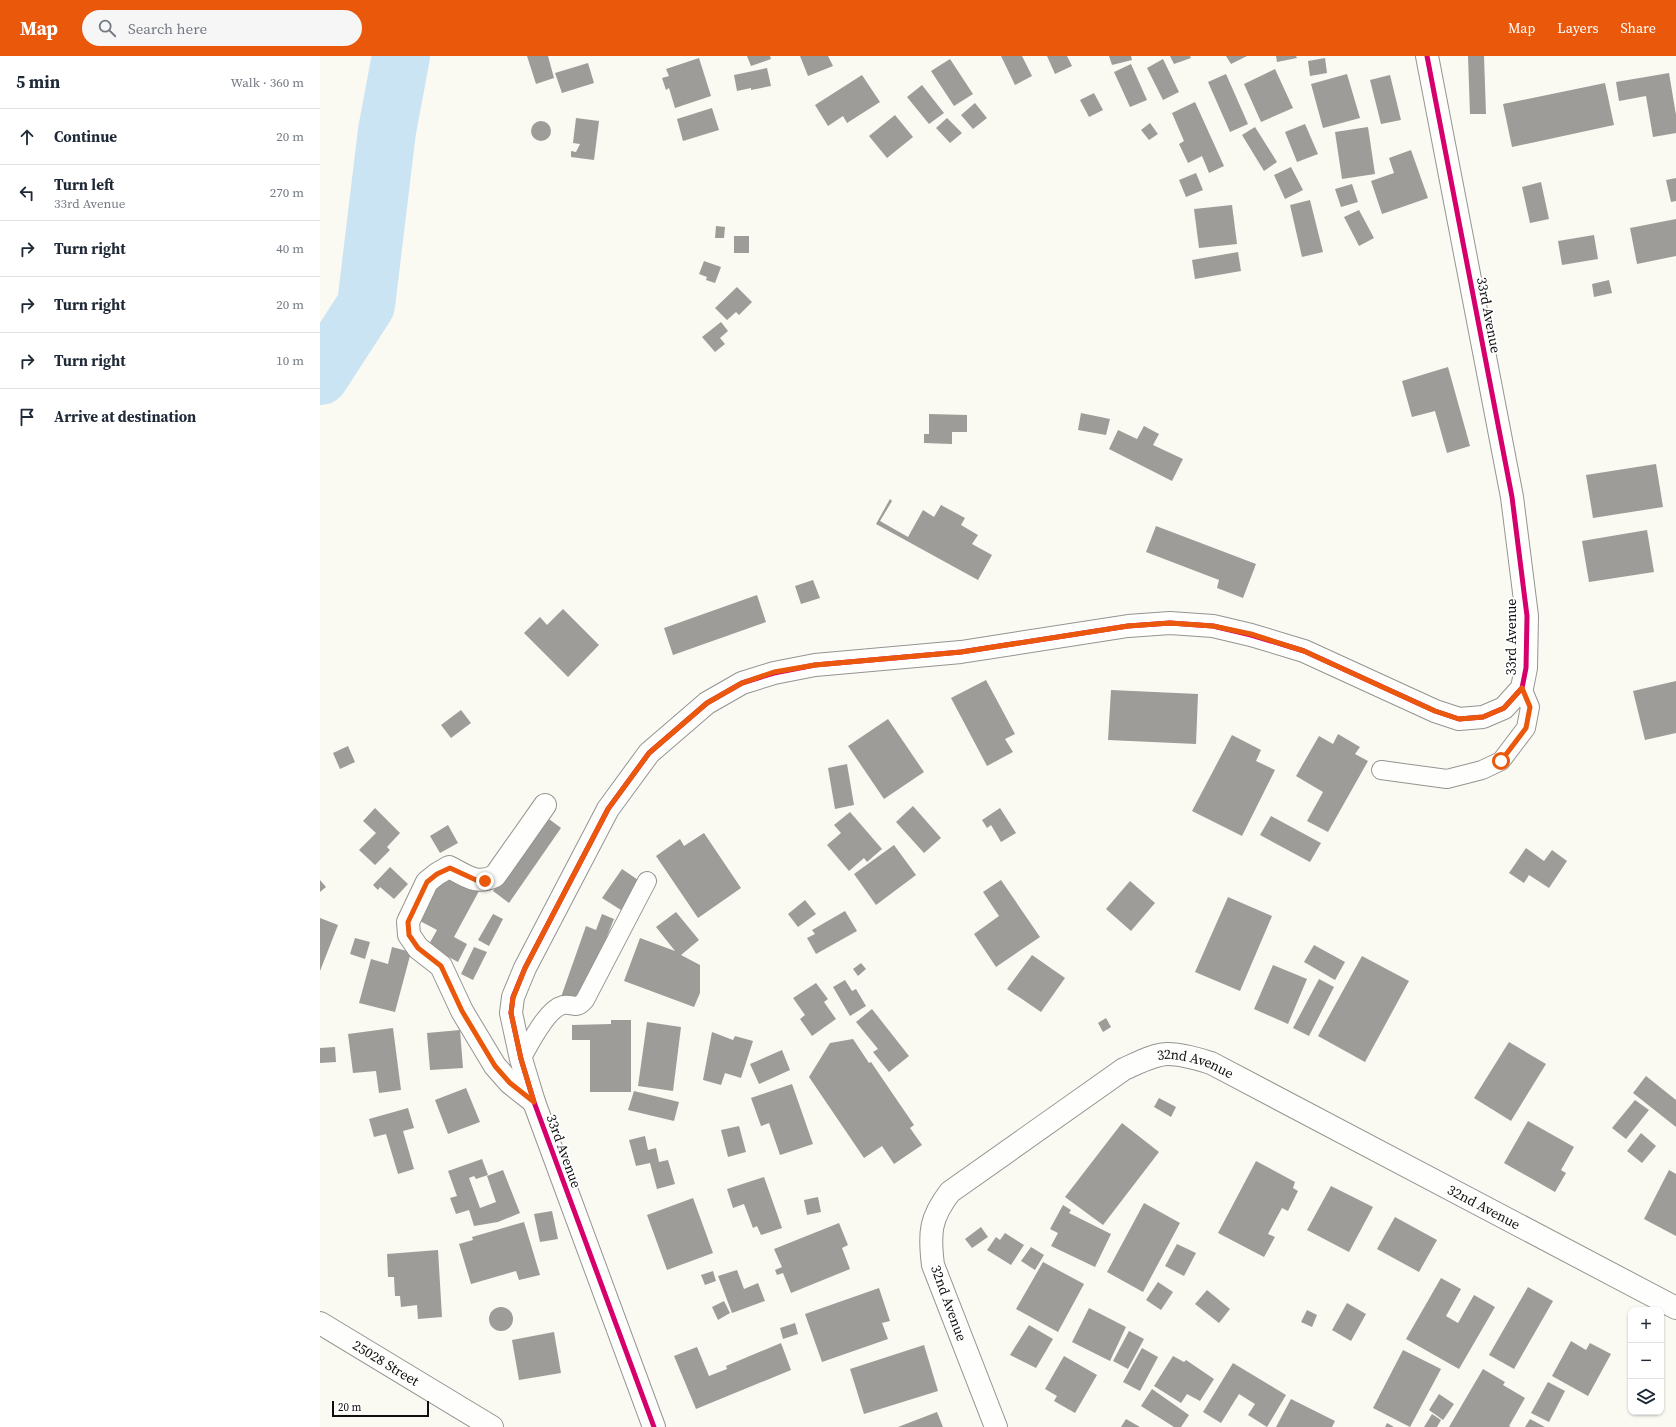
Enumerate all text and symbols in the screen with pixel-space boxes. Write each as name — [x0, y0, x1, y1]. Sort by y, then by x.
search box — [82, 10, 362, 46]
text: Map — [20, 15, 58, 41]
icon: search — [96, 17, 118, 39]
text: Search here — [128, 18, 207, 39]
text: Map — [1508, 18, 1535, 38]
text: Layers — [1557, 18, 1599, 38]
text: Share — [1621, 18, 1656, 38]
text: 5 min — [16, 70, 60, 94]
text: Walk · 360 m — [231, 74, 304, 91]
icon: ahead — [16, 126, 38, 148]
text: Continue — [54, 126, 117, 147]
text: 20 m — [276, 128, 304, 145]
text: Turn left — [54, 174, 114, 195]
icon: left — [16, 182, 38, 204]
text: 270 m — [270, 184, 304, 201]
text: 33rd Avenue — [54, 195, 125, 212]
icon: right — [16, 238, 38, 260]
text: Turn right — [54, 238, 126, 259]
text: 40 m — [276, 240, 304, 257]
street label: 33rd Avenue — [1472, 275, 1506, 355]
icon: right — [16, 294, 38, 316]
text: Turn right — [54, 294, 126, 315]
text: 20 m — [276, 296, 304, 313]
icon: right — [16, 350, 38, 372]
text: Turn right — [54, 350, 126, 371]
text: 10 m — [276, 352, 304, 369]
icon: arrive — [16, 406, 38, 428]
text: Arrive at destination — [54, 406, 196, 427]
street label: 33rd Avenue — [1501, 599, 1521, 675]
route start — [1492, 752, 1510, 770]
route end — [476, 872, 494, 890]
street label: 32nd Avenue — [1155, 1044, 1237, 1083]
street label: 33rd Avenue — [541, 1111, 587, 1191]
street label: 32nd Avenue — [1444, 1179, 1524, 1234]
street label: 32nd Avenue — [926, 1262, 972, 1344]
map controls — [1628, 1307, 1664, 1415]
button: + — [1628, 1307, 1664, 1343]
street label: 25028 Street — [349, 1335, 423, 1391]
button: − — [1628, 1343, 1664, 1379]
button: layers — [1628, 1379, 1664, 1415]
scale bar — [332, 1399, 429, 1418]
text: 20 m — [338, 1400, 361, 1415]

